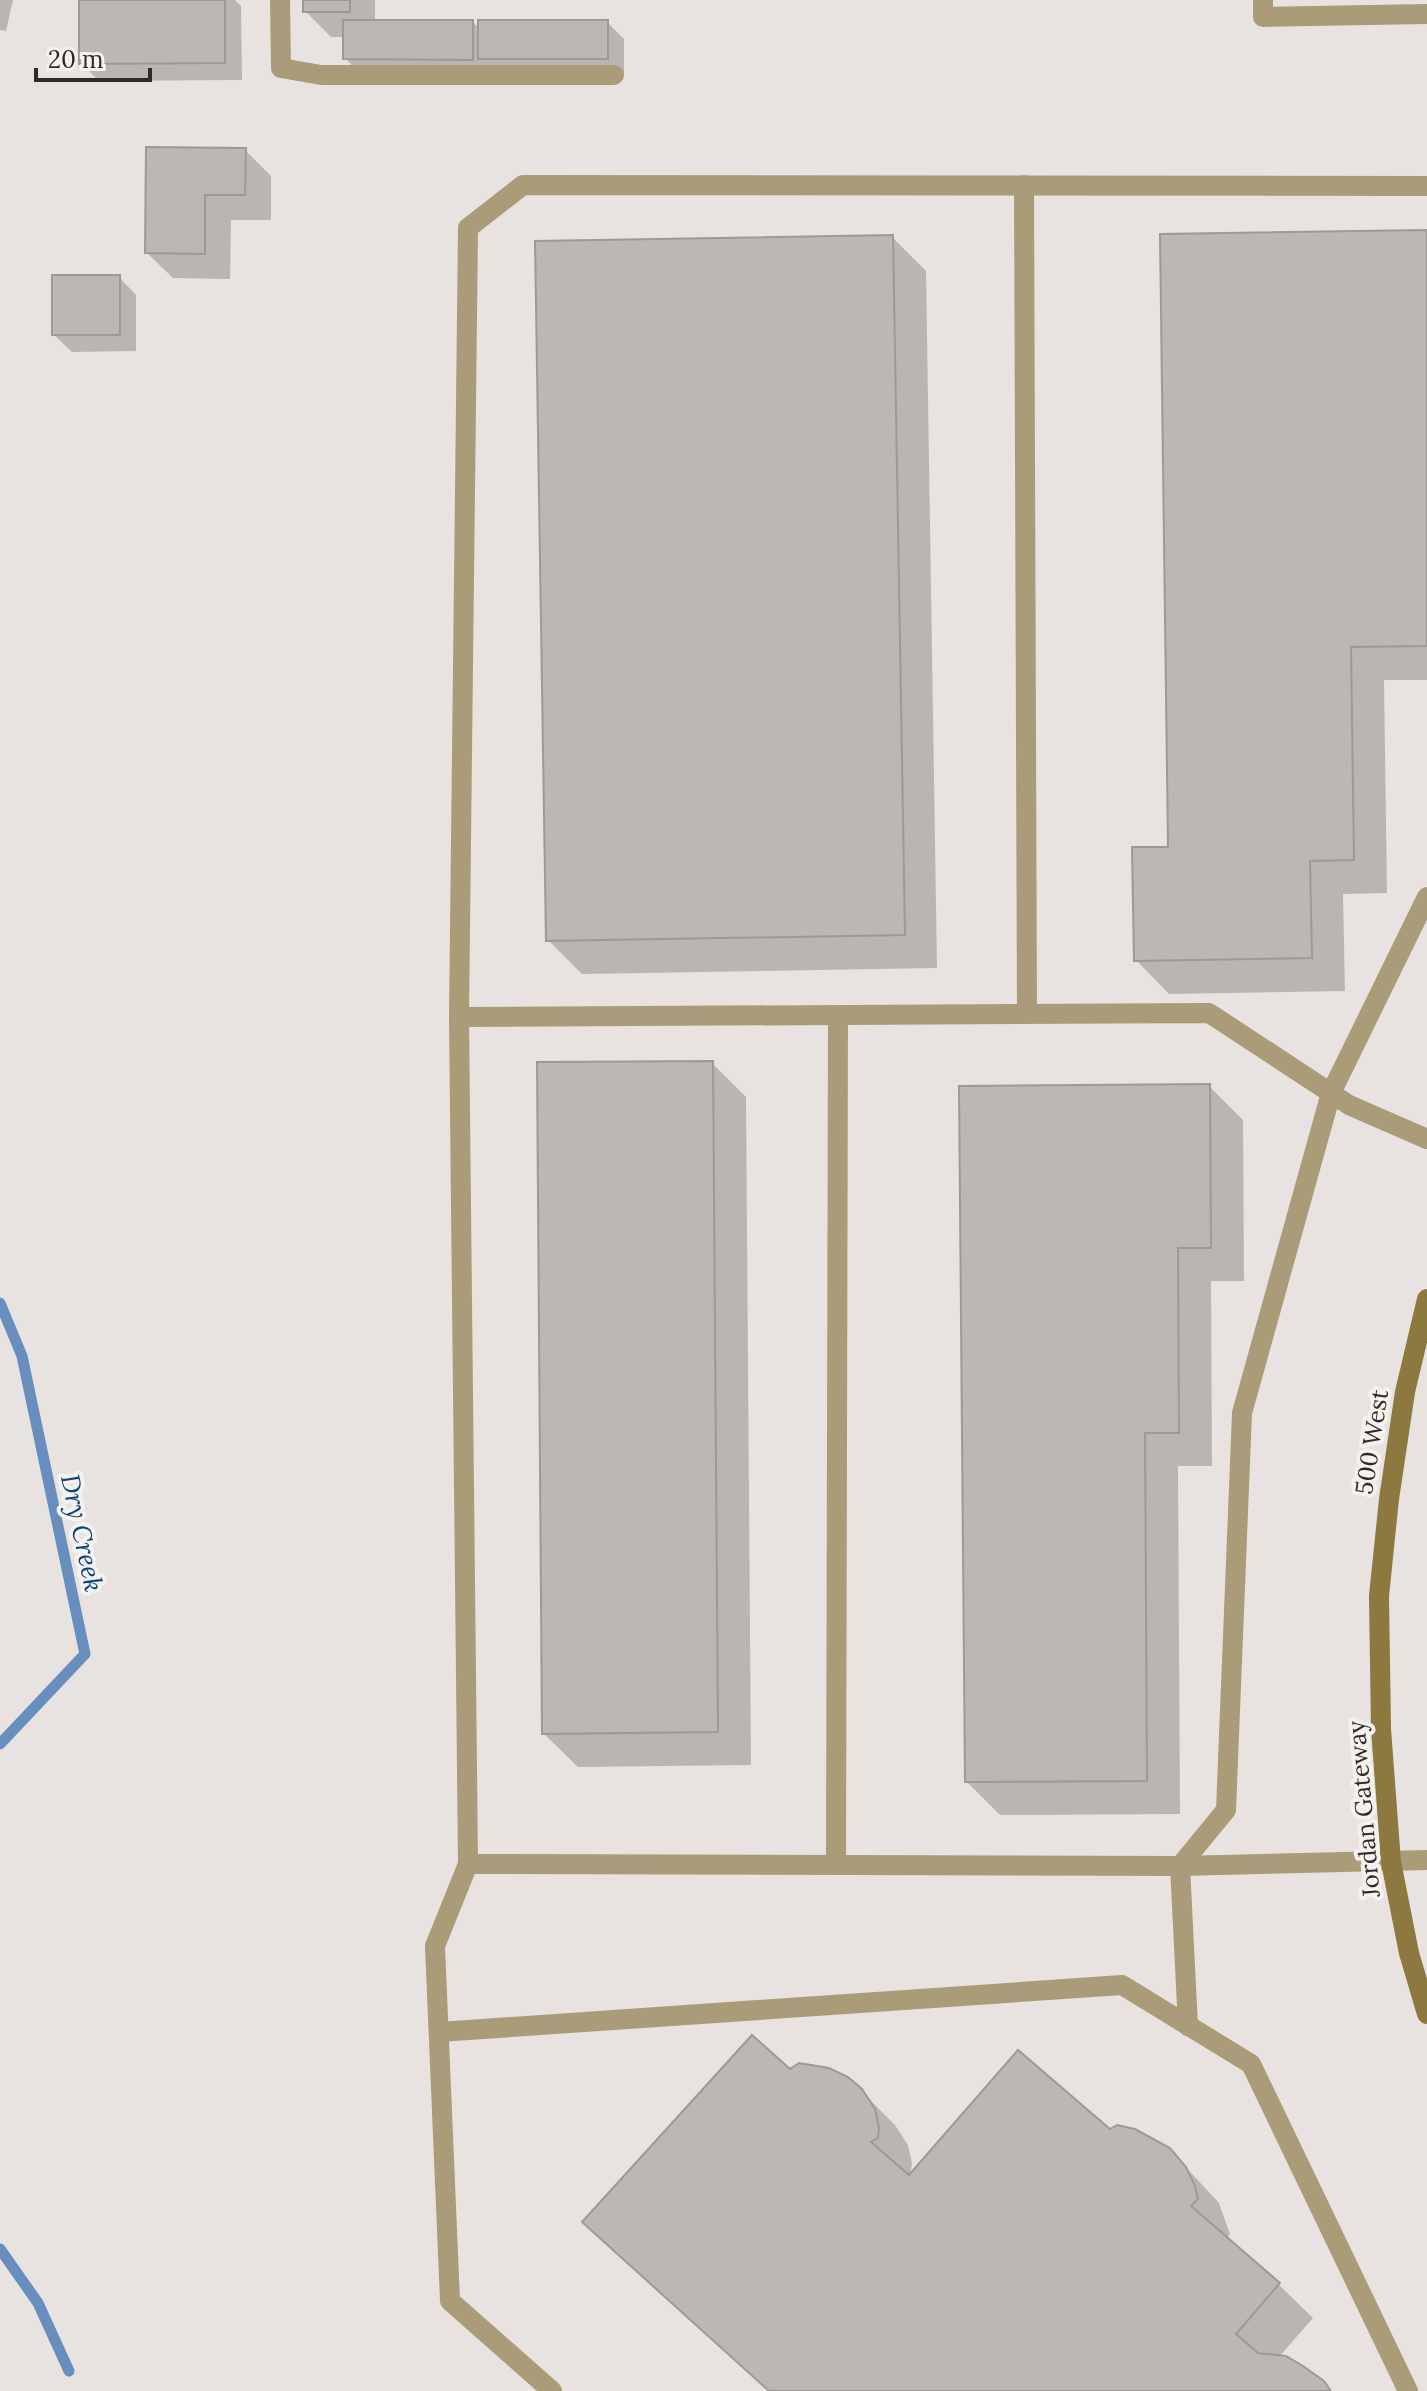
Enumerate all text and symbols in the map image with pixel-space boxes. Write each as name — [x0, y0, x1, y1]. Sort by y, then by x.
scale bar — [36, 32, 150, 82]
text: 20 m — [48, 44, 104, 75]
street label: 500 West — [1348, 1387, 1395, 1496]
water label: Dry Creek — [54, 1471, 111, 1595]
street label: Jordan Gateway — [1340, 1719, 1387, 1900]

